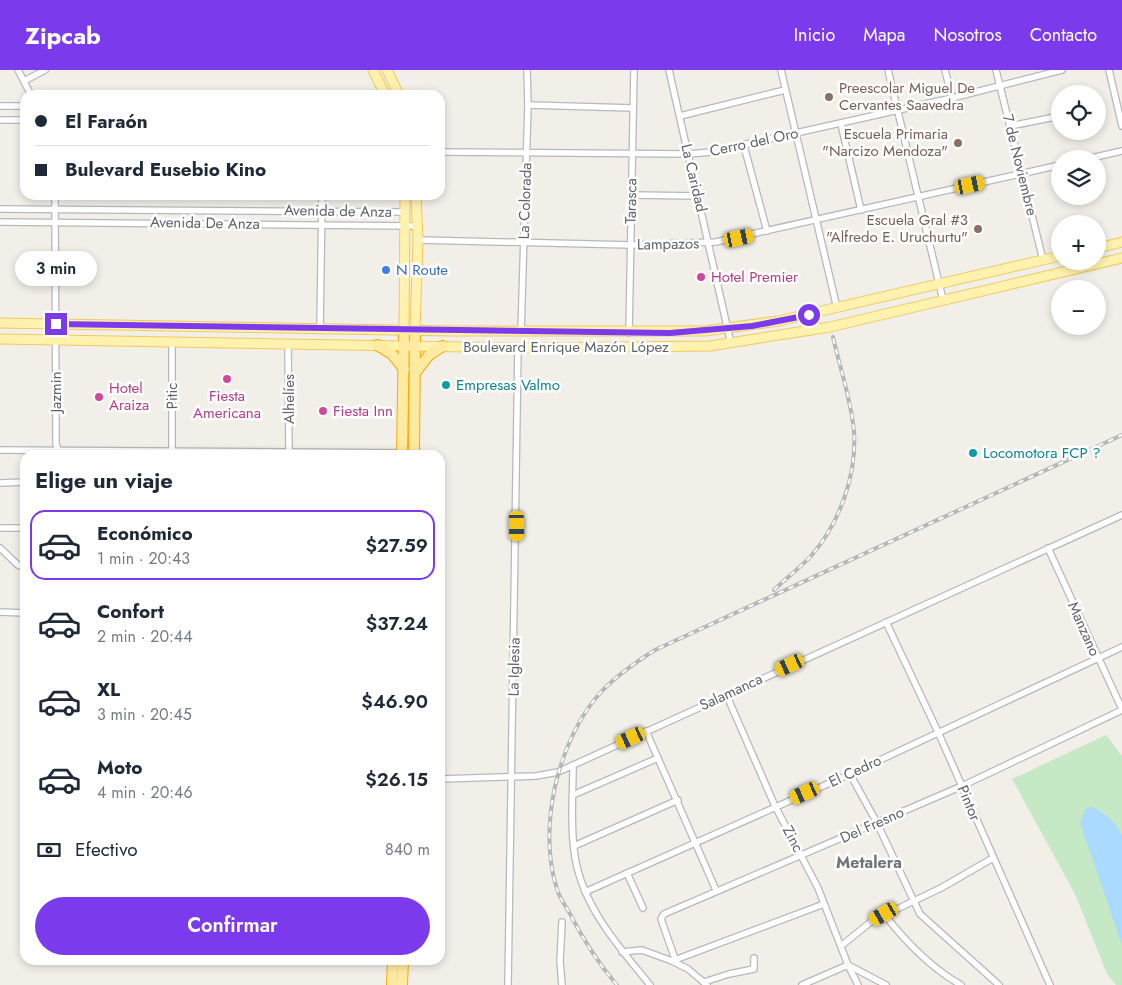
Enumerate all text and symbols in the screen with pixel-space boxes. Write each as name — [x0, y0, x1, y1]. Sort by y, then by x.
text: Zipcab — [25, 18, 101, 53]
text: Inicio — [794, 22, 835, 48]
text: Mapa — [863, 22, 905, 48]
text: Nosotros — [933, 22, 1002, 48]
text: Contacto — [1030, 22, 1097, 48]
place label: Preescolar Miguel De Cervantes Saavedra — [839, 77, 975, 116]
map controls — [1051, 85, 1106, 335]
button: locate — [1051, 85, 1106, 140]
marker: Preescolar Miguel De Cervantes Saavedra — [823, 91, 835, 103]
text: El Faraón — [65, 108, 148, 135]
street label: 7 de Noviembre — [997, 112, 1043, 218]
street label: Cerro del Oro — [708, 122, 800, 162]
place label: Escuela Primaria "Narcizo Mendoza" — [822, 123, 948, 162]
marker: Escuela Primaria "Narcizo Mendoza" — [952, 137, 964, 149]
street label: La Caridad — [675, 142, 713, 214]
button: layers — [1051, 150, 1106, 205]
text: Bulevard Eusebio Kino — [65, 156, 266, 183]
street label: La Colorada — [513, 162, 537, 240]
car — [953, 175, 986, 195]
street label: Tarasca — [620, 178, 642, 224]
street label: Avenida de Anza — [284, 199, 392, 223]
place label: Escuela Gral #3 "Alfredo E. Uruchurtu" — [826, 209, 968, 248]
street label: Avenida De Anza — [150, 211, 260, 235]
button: + — [1051, 215, 1106, 270]
marker: Escuela Gral #3 "Alfredo E. Uruchurtu" — [972, 223, 984, 235]
car — [722, 228, 755, 248]
street label: Lampazos — [637, 232, 699, 256]
callout: 3 min — [15, 252, 97, 286]
text: 3 min — [36, 257, 76, 280]
place label: N Route — [396, 259, 448, 281]
marker: N Route — [380, 264, 392, 276]
place label: Hotel Premier — [711, 266, 799, 288]
marker: Hotel Premier — [695, 271, 707, 283]
button: − — [1051, 280, 1106, 335]
route start — [798, 304, 820, 326]
route end — [45, 313, 67, 335]
street label: Boulevard Enrique Mazón López — [463, 336, 669, 358]
street label: Jazmin — [45, 371, 67, 415]
marker: Fiesta Americana — [221, 373, 233, 385]
street label: Alhelíes — [278, 374, 300, 424]
place label: Empresas Valmo — [456, 374, 560, 396]
place label: Hotel Araiza — [109, 377, 149, 416]
marker: Empresas Valmo — [440, 379, 452, 391]
street label: Pitic — [161, 382, 183, 410]
place label: Fiesta Americana — [193, 385, 261, 424]
marker: Hotel Araiza — [93, 391, 105, 403]
place label: Fiesta Inn — [333, 400, 393, 422]
marker: Fiesta Inn — [317, 405, 329, 417]
place label: Locomotora FCP ? — [983, 442, 1101, 464]
marker: Locomotora FCP ? — [967, 447, 979, 459]
text: Elige un viaje — [35, 464, 173, 496]
car — [509, 511, 524, 541]
text: Económico — [97, 520, 193, 547]
icon: car — [37, 523, 82, 568]
text: $27.59 — [365, 532, 428, 559]
text: 1 min · 20:43 — [97, 547, 190, 570]
text: Confort — [97, 598, 164, 625]
street label: Manzano — [1062, 598, 1106, 660]
icon: car — [37, 601, 82, 646]
text: $37.24 — [366, 610, 428, 637]
text: 2 min · 20:44 — [97, 625, 193, 648]
street label: La Iglesia — [502, 637, 526, 697]
car — [773, 652, 806, 678]
street label: Salamanca — [696, 668, 766, 716]
text: XL — [97, 676, 120, 703]
icon: car — [37, 679, 82, 724]
text: $46.90 — [361, 688, 428, 715]
text: 3 min · 20:45 — [97, 703, 192, 726]
car — [614, 725, 647, 751]
street label: El Cedro — [825, 749, 885, 793]
text: Moto — [97, 754, 142, 781]
icon: car — [37, 757, 82, 802]
text: $26.15 — [365, 766, 428, 793]
car — [788, 780, 821, 806]
text: 4 min · 20:46 — [97, 781, 193, 804]
street label: Pintor — [952, 782, 987, 825]
street label: Del Fresno — [837, 801, 907, 849]
street label: Zinc — [777, 822, 809, 856]
icon: cash — [35, 836, 63, 864]
text: Efectivo — [75, 836, 138, 863]
text: 840 m — [385, 838, 430, 861]
district label: Metalera — [836, 851, 902, 874]
button: Confirmar — [35, 897, 430, 955]
car — [867, 900, 900, 928]

